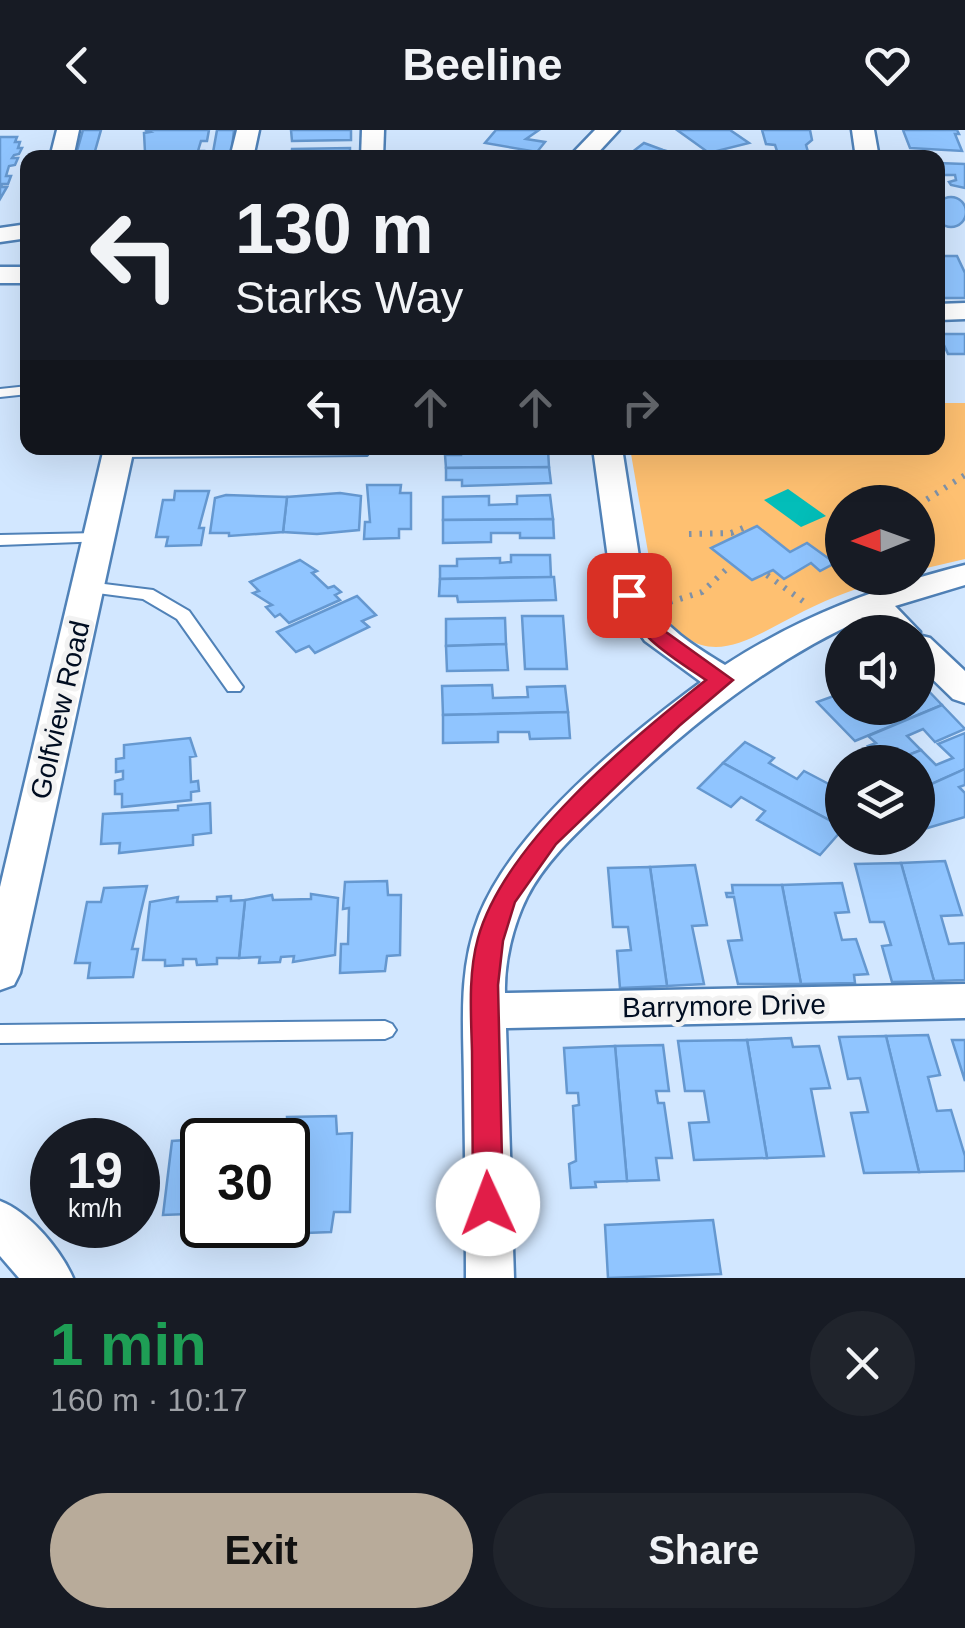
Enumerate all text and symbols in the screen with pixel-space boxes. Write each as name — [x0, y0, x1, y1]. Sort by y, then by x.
icon: back — [50, 38, 105, 93]
icon: heart — [860, 38, 915, 93]
text: Beeline — [402, 39, 563, 90]
icon: left — [70, 190, 200, 320]
text: 130 m — [235, 190, 433, 268]
text: Starks Way — [235, 272, 463, 323]
icon: left — [298, 380, 353, 435]
icon: ahead — [403, 380, 458, 435]
icon: ahead — [508, 380, 563, 435]
icon: right — [613, 380, 668, 435]
north arrow — [825, 485, 935, 595]
map controls — [825, 485, 935, 855]
pin — [587, 553, 672, 638]
icon: arrive — [602, 568, 657, 623]
button: sound — [825, 615, 935, 725]
street label: Golfview Road — [24, 618, 96, 802]
button: layers — [825, 745, 935, 855]
street label: Barrymore Drive — [622, 989, 826, 1023]
speed limit sign: 30 — [180, 1118, 310, 1248]
text: 19 — [67, 1143, 123, 1199]
position arrow — [436, 1152, 540, 1256]
text: km/h — [68, 1194, 122, 1222]
text: 1 min — [50, 1311, 207, 1378]
button: close — [810, 1311, 915, 1416]
text: 160 m · 10:17 — [50, 1382, 247, 1418]
button: Exit — [50, 1493, 473, 1608]
button: Share — [493, 1493, 915, 1608]

